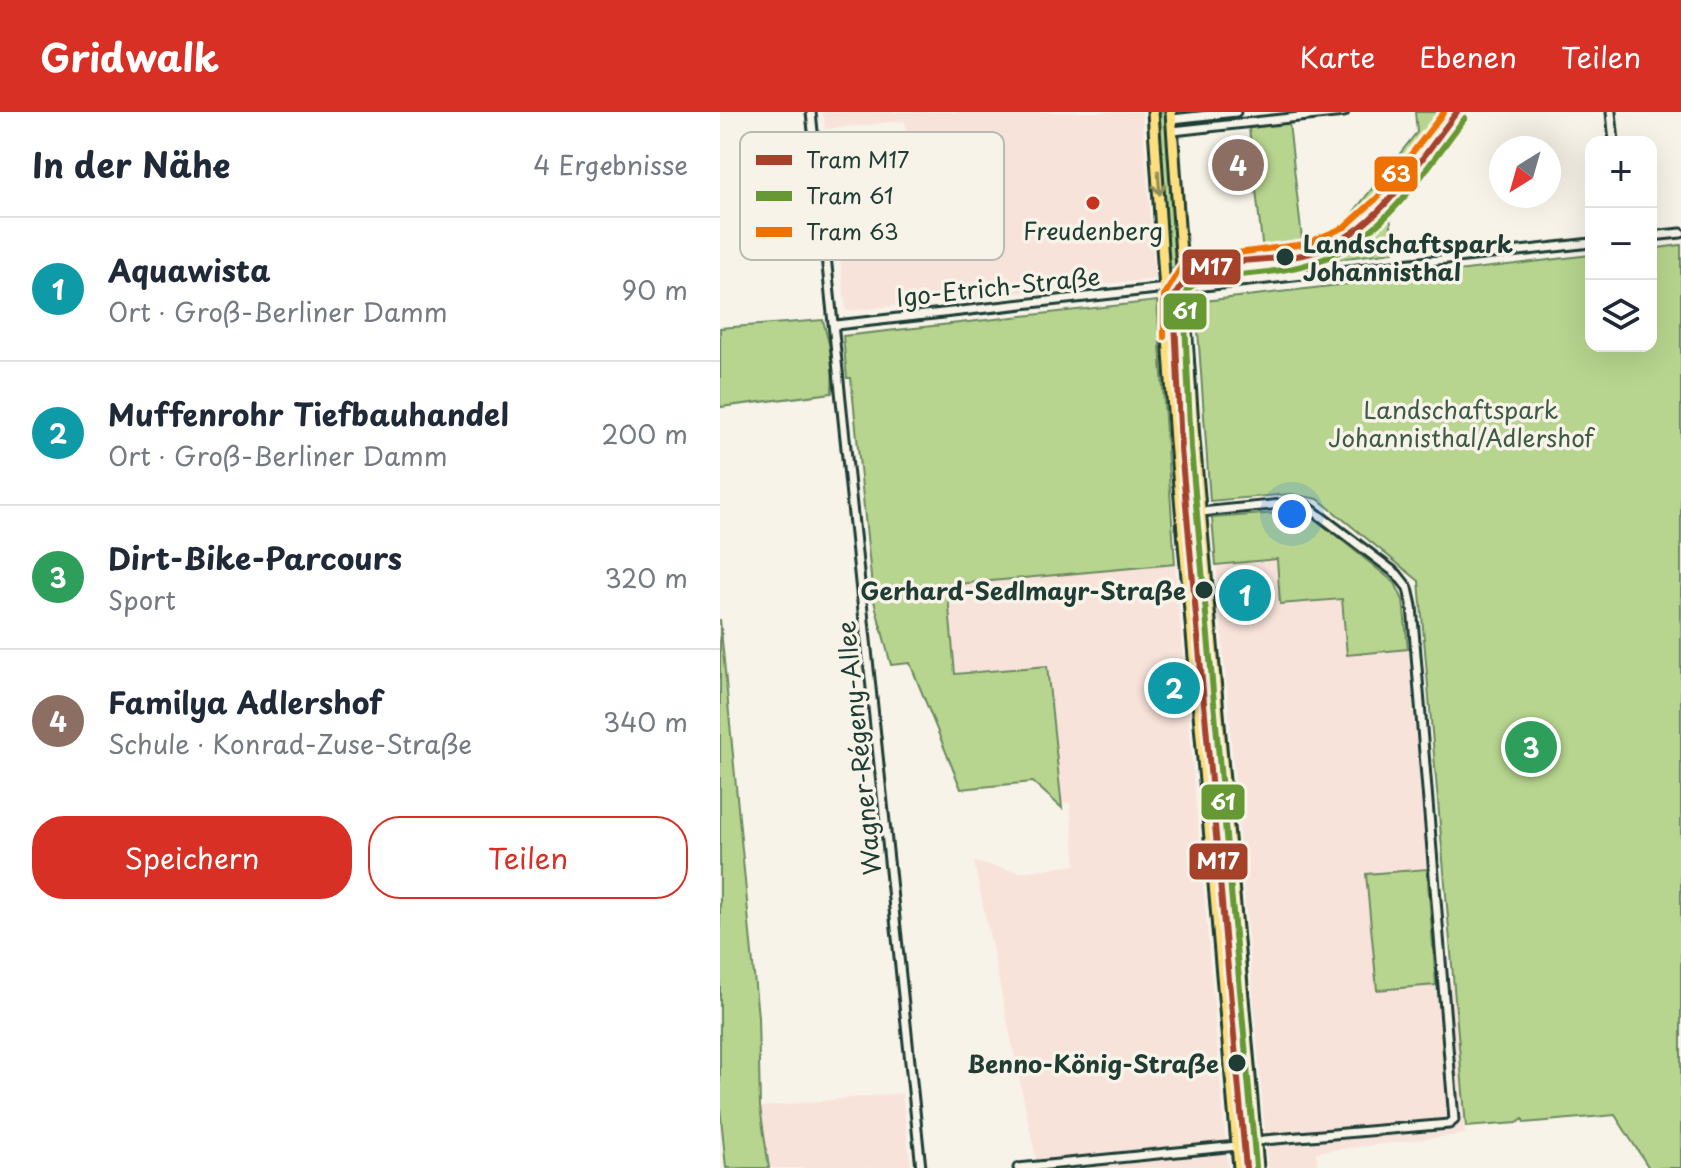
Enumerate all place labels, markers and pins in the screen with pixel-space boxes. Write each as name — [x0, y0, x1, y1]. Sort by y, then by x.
pin: 4 — [1212, 135, 1264, 195]
marker: Freudenberg — [1084, 194, 1102, 212]
place label: Freudenberg — [1023, 212, 1163, 248]
place label: Landschaftspark Johannisthal — [1303, 225, 1513, 289]
marker: Landschaftspark Johannisthal — [1274, 246, 1296, 268]
pin: 1 — [1219, 565, 1271, 625]
place label: Gerhard-Sedlmayr-Straße — [860, 572, 1186, 608]
marker: Gerhard-Sedlmayr-Straße — [1193, 579, 1215, 601]
pin: 2 — [1148, 658, 1200, 718]
pin: 3 — [1505, 717, 1557, 777]
place label: Benno-König-Straße — [967, 1045, 1219, 1081]
marker: Benno-König-Straße — [1226, 1052, 1248, 1074]

